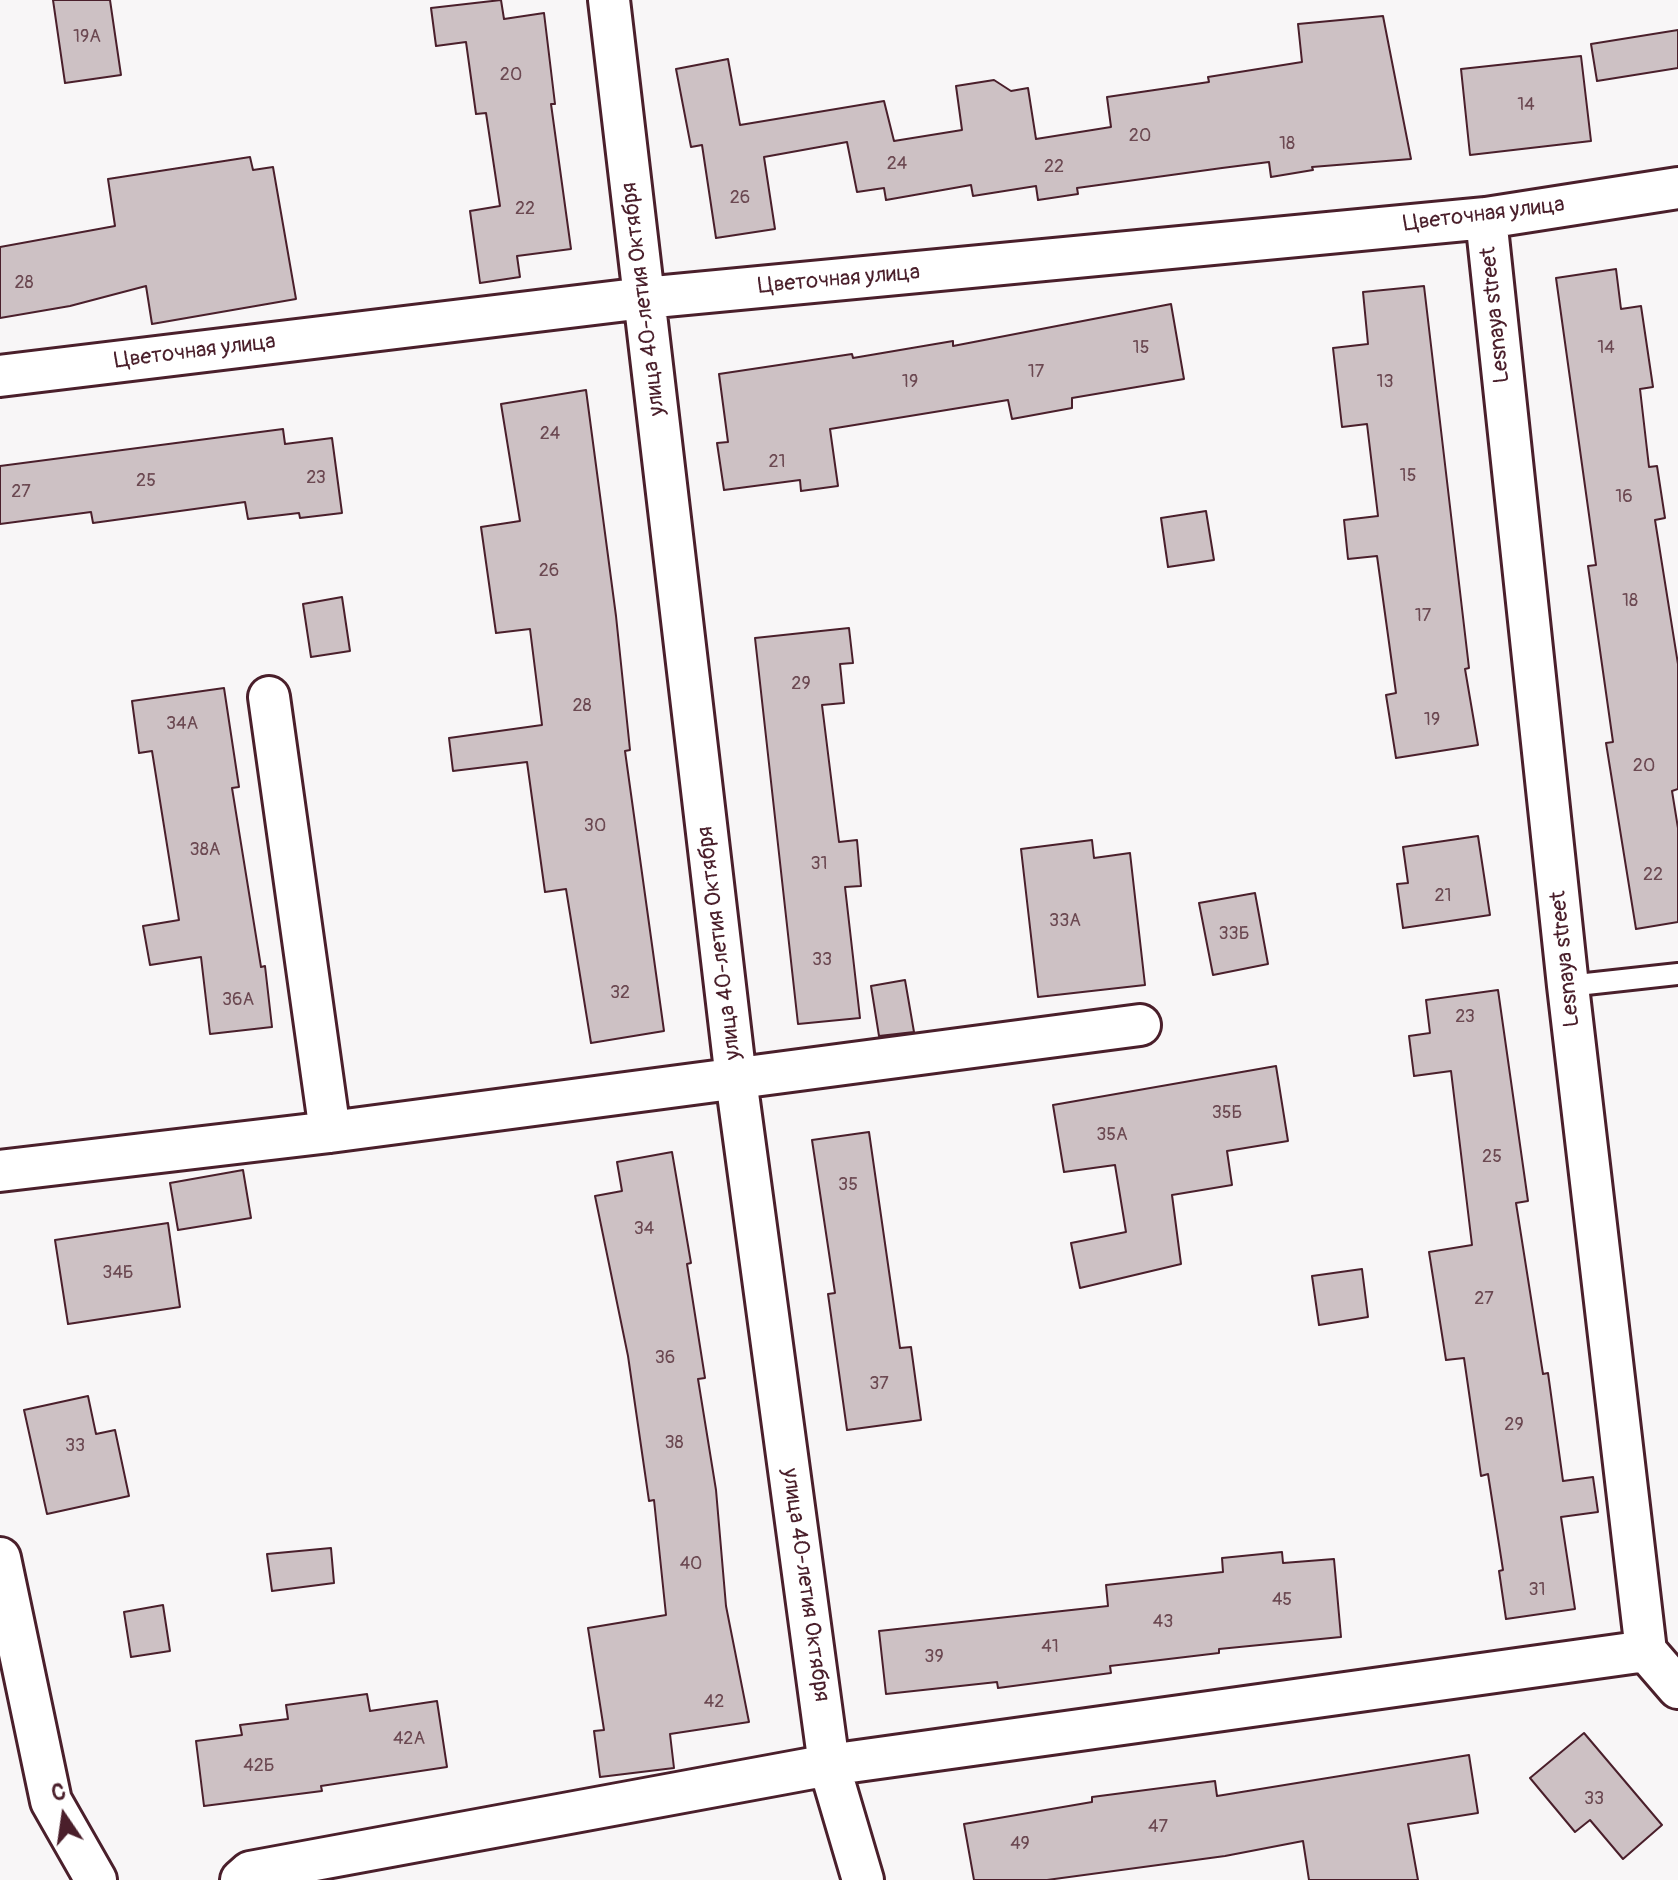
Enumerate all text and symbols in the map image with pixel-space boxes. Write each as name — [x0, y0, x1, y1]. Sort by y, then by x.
house number: 19А — [73, 26, 101, 48]
house number: 20 — [500, 64, 522, 86]
house number: 14 — [1517, 94, 1535, 116]
house number: 20 — [1129, 125, 1151, 147]
house number: 18 — [1279, 133, 1295, 155]
house number: 24 — [887, 153, 907, 175]
house number: 22 — [1044, 156, 1064, 178]
street label: улица 40-летия Октября — [617, 181, 671, 417]
house number: 26 — [730, 187, 750, 209]
street label: Цветочная улица — [1402, 192, 1566, 238]
house number: 22 — [515, 198, 535, 220]
street label: Lesnaya street — [1476, 246, 1516, 384]
street label: Цветочная улица — [757, 260, 921, 300]
house number: 28 — [14, 272, 34, 294]
street label: Цветочная улица — [113, 329, 277, 375]
house number: 15 — [1133, 337, 1149, 359]
house number: 14 — [1597, 337, 1615, 359]
house number: 17 — [1028, 361, 1044, 383]
house number: 19 — [902, 371, 918, 393]
house number: 13 — [1376, 371, 1394, 393]
house number: 24 — [540, 423, 560, 445]
house number: 21 — [768, 451, 786, 473]
house number: 15 — [1400, 465, 1416, 487]
house number: 23 — [306, 467, 326, 489]
house number: 25 — [136, 470, 156, 492]
house number: 27 — [11, 481, 31, 503]
house number: 16 — [1615, 486, 1633, 508]
house number: 26 — [539, 560, 559, 582]
house number: 18 — [1622, 590, 1638, 612]
house number: 17 — [1415, 605, 1431, 627]
house number: 29 — [791, 673, 811, 695]
house number: 28 — [572, 695, 592, 717]
house number: 19 — [1424, 709, 1440, 731]
house number: 34А — [166, 713, 198, 735]
house number: 20 — [1633, 755, 1655, 777]
house number: 30 — [584, 815, 606, 837]
street label: улица 40-летия Октября — [693, 825, 747, 1061]
house number: 38А — [190, 839, 220, 861]
house number: 31 — [810, 853, 828, 875]
house number: 22 — [1643, 864, 1663, 886]
house number: 21 — [1434, 885, 1452, 907]
street label: Lesnaya street — [1546, 890, 1586, 1028]
house number: 33А — [1049, 910, 1081, 932]
house number: 33Б — [1219, 923, 1249, 945]
house number: 33 — [812, 949, 832, 971]
house number: 32 — [610, 982, 630, 1004]
house number: 36А — [222, 989, 254, 1011]
house number: 23 — [1455, 1006, 1475, 1028]
house number: 35Б — [1212, 1102, 1242, 1124]
house number: 35А — [1096, 1124, 1128, 1146]
house number: 25 — [1482, 1146, 1502, 1168]
house number: 35 — [838, 1174, 858, 1196]
house number: 34 — [634, 1218, 654, 1240]
house number: 34Б — [102, 1262, 134, 1284]
house number: 27 — [1474, 1288, 1494, 1310]
house number: 36 — [655, 1347, 675, 1369]
house number: 37 — [869, 1373, 889, 1395]
house number: 29 — [1504, 1414, 1524, 1436]
house number: 38 — [664, 1432, 684, 1454]
house number: 33 — [65, 1435, 85, 1457]
street label: улица 40-летия Октября — [776, 1467, 834, 1703]
house number: 40 — [680, 1553, 702, 1575]
house number: 31 — [1528, 1579, 1546, 1601]
house number: 45 — [1272, 1589, 1292, 1611]
house number: 43 — [1153, 1611, 1173, 1633]
house number: 41 — [1041, 1636, 1059, 1658]
house number: 39 — [924, 1646, 944, 1668]
house number: 42 — [704, 1691, 724, 1713]
house number: 42А — [393, 1728, 425, 1750]
house number: 42Б — [243, 1755, 275, 1777]
north arrow — [24, 1776, 104, 1856]
text: С — [49, 1777, 68, 1808]
house number: 33 — [1584, 1788, 1604, 1810]
house number: 47 — [1148, 1816, 1168, 1838]
house number: 49 — [1010, 1833, 1030, 1855]

